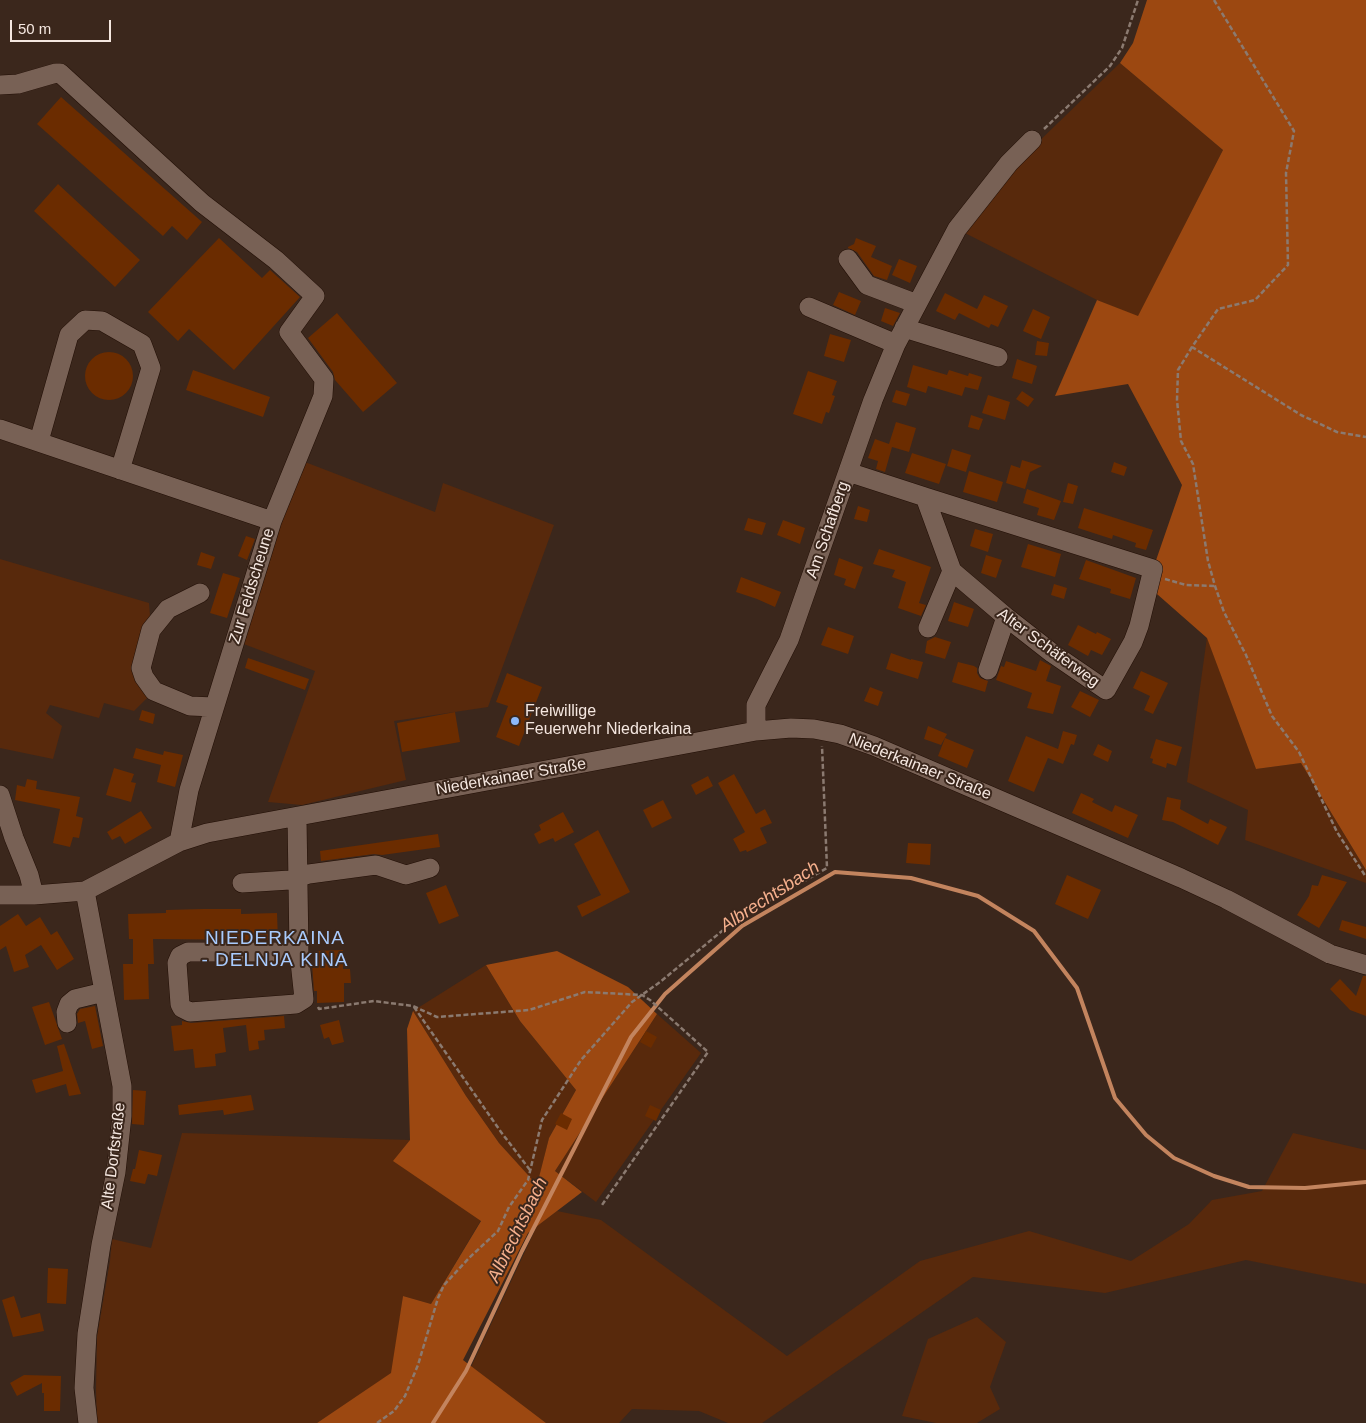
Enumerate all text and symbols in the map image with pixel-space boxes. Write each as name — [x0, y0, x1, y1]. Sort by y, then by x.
scale bar — [12, 10, 114, 42]
text: 50 m — [18, 20, 51, 37]
street label: Am Schafberg — [802, 479, 854, 581]
street label: Zur Feldscheune — [225, 526, 279, 646]
street label: Alter Schäferweg — [993, 604, 1103, 692]
place label: Freiwillige Feuerwehr Niederkaina — [525, 702, 691, 740]
marker: Freiwillige Feuerwehr Niederkaina — [509, 715, 521, 727]
street label: Niederkainaer Straße — [846, 730, 994, 804]
street label: Niederkainaer Straße — [434, 754, 588, 800]
water label: Albrechtsbach — [716, 857, 824, 937]
district label: NIEDERKAINA - DELNJA KINA — [200, 928, 350, 972]
street label: Alte Dorfstraße — [98, 1101, 130, 1211]
water label: Albrechtsbach — [483, 1174, 553, 1286]

